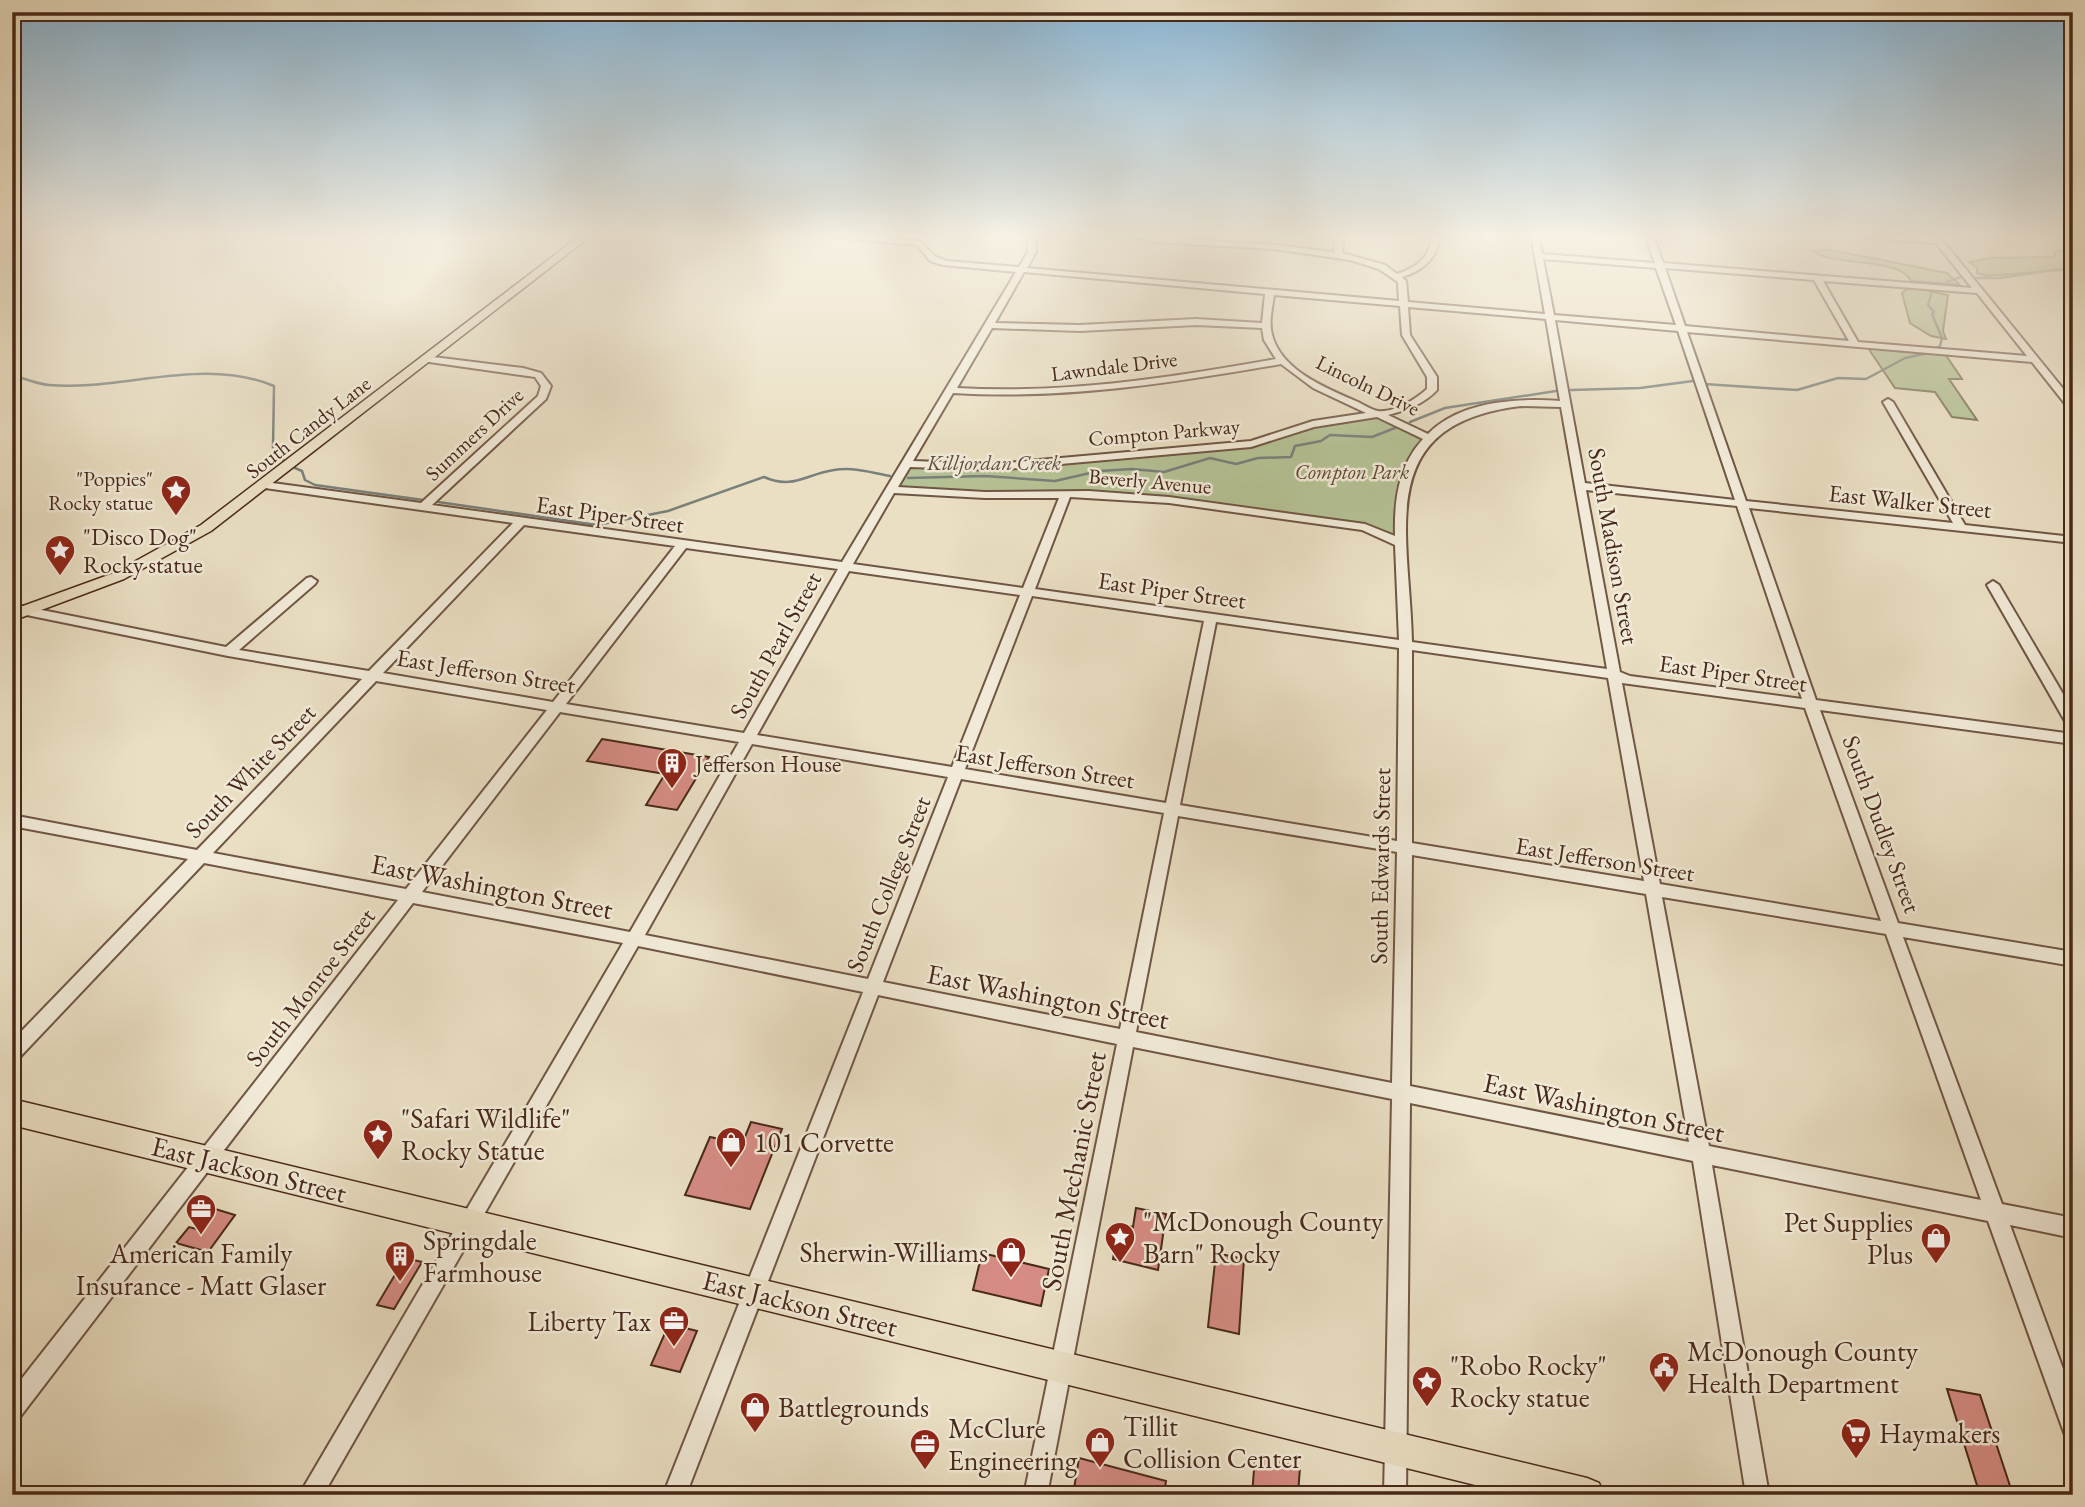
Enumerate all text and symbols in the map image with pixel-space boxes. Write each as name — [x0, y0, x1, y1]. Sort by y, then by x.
street label: Lawndale Drive — [1049, 345, 1179, 387]
street label: Lincoln Drive — [1312, 348, 1424, 422]
street label: South Candy Lane — [240, 370, 376, 484]
street label: Summers Drive — [419, 382, 529, 486]
street label: Compton Parkway — [1087, 412, 1242, 452]
street label: South Madison Street — [1581, 445, 1647, 647]
water label: Killjordan Creek — [926, 449, 1061, 476]
park label: Compton Park — [1295, 458, 1410, 485]
street label: Beverly Avenue — [1088, 462, 1212, 500]
place label: "Poppies" Rocky statue — [48, 465, 153, 516]
place icon: "Poppies" Rocky statue — [159, 473, 193, 517]
street label: East Walker Street — [1827, 477, 1993, 525]
street label: East Piper Street — [534, 488, 686, 540]
place label: "Disco Dog" Rocky statue — [83, 521, 203, 580]
place icon: "Disco Dog" Rocky statue — [43, 533, 77, 577]
street label: East Piper Street — [1096, 564, 1248, 616]
street label: South Pearl Street — [722, 566, 828, 724]
street label: East Jefferson Street — [394, 642, 578, 701]
street label: East Piper Street — [1657, 647, 1809, 699]
street label: South White Street — [178, 697, 322, 845]
street label: South Dudley Street — [1836, 731, 1929, 917]
street label: East Jefferson Street — [953, 737, 1137, 796]
building icon: Jefferson House — [655, 746, 689, 790]
place label: Jefferson House — [693, 748, 841, 779]
street label: South Edwards Street — [1363, 767, 1397, 965]
street label: South College Street — [839, 791, 938, 977]
street label: East Jefferson Street — [1513, 830, 1697, 889]
street label: East Washington Street — [368, 845, 616, 927]
street label: South Monroe Street — [238, 901, 382, 1073]
street label: East Washington Street — [924, 955, 1172, 1037]
street label: South Mechanic Street — [1032, 1048, 1114, 1294]
street label: East Washington Street — [1480, 1064, 1728, 1150]
place label: "Safari Wildlife" Rocky Statue — [401, 1100, 570, 1168]
place icon: "Safari Wildlife" Rocky Statue — [361, 1117, 395, 1161]
place label: 101 Corvette — [754, 1124, 894, 1160]
shop icon: 101 Corvette — [714, 1125, 748, 1169]
street label: East Jackson Street — [148, 1127, 350, 1211]
office icon: American Family Insurance - Matt Glaser — [184, 1192, 218, 1236]
place label: "McDonough County Barn" Rocky — [1143, 1203, 1384, 1271]
place label: Pet Supplies Plus — [1784, 1204, 1913, 1272]
place icon: "McDonough County Barn" Rocky — [1103, 1220, 1137, 1264]
shop icon: Pet Supplies Plus — [1919, 1221, 1953, 1265]
place label: Springdale Farmhouse — [423, 1222, 542, 1290]
place label: Sherwin-Williams — [800, 1234, 988, 1270]
place label: American Family Insurance - Matt Glaser — [76, 1235, 327, 1303]
shop icon: Sherwin-Williams — [994, 1235, 1028, 1279]
building icon: Springdale Farmhouse — [383, 1239, 417, 1283]
street label: East Jackson Street — [699, 1261, 901, 1345]
place label: Liberty Tax — [527, 1303, 651, 1339]
office icon: Liberty Tax — [657, 1304, 691, 1348]
place label: McDonough County Health Department — [1687, 1333, 1919, 1401]
place label: "Robo Rocky" Rocky statue — [1450, 1347, 1607, 1415]
public building icon: McDonough County Health Department — [1647, 1350, 1681, 1394]
place icon: "Robo Rocky" Rocky statue — [1410, 1364, 1444, 1408]
place label: Battlegrounds — [778, 1389, 929, 1425]
shop icon: Battlegrounds — [738, 1390, 772, 1434]
place label: Tillit Collision Center — [1123, 1408, 1302, 1476]
place label: McClure Engineering — [948, 1410, 1078, 1478]
place label: Haymakers — [1879, 1415, 2000, 1451]
supermarket icon: Haymakers — [1839, 1416, 1873, 1460]
shop icon: Tillit Collision Center — [1083, 1425, 1117, 1469]
office icon: McClure Engineering — [908, 1427, 942, 1471]

